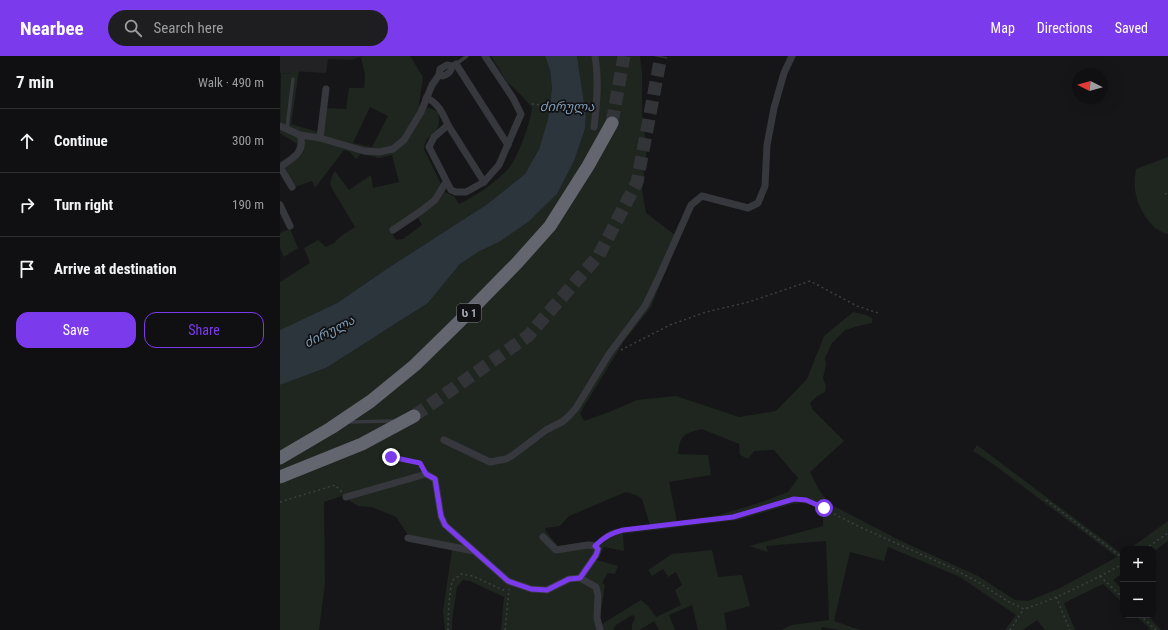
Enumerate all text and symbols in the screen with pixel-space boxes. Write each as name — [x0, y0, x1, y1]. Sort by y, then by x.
search box — [108, 10, 388, 46]
text: Nearbee — [20, 17, 84, 40]
icon: search — [122, 17, 144, 39]
text: Search here — [154, 19, 223, 37]
text: Map — [991, 20, 1015, 36]
text: Directions — [1037, 20, 1093, 36]
text: Saved — [1115, 20, 1148, 36]
north arrow — [1072, 68, 1108, 104]
text: 7 min — [16, 72, 54, 92]
text: Walk · 490 m — [198, 75, 264, 90]
water label: ძირულა — [540, 99, 595, 115]
icon: ahead — [16, 130, 38, 152]
text: Continue — [54, 132, 108, 150]
text: 300 m — [232, 133, 264, 148]
icon: right — [16, 194, 38, 216]
text: Turn right — [54, 196, 113, 214]
text: 190 m — [232, 197, 264, 212]
icon: arrive — [16, 258, 38, 280]
text: Arrive at destination — [54, 260, 177, 278]
road number: ს 1 — [457, 304, 481, 322]
button: Save — [16, 312, 136, 348]
button: Share — [144, 312, 264, 348]
water label: ძირულა — [301, 312, 358, 351]
route end — [382, 448, 400, 466]
route start — [815, 499, 833, 517]
map controls — [1120, 546, 1156, 618]
button: + — [1120, 546, 1156, 582]
button: − — [1120, 582, 1156, 618]

